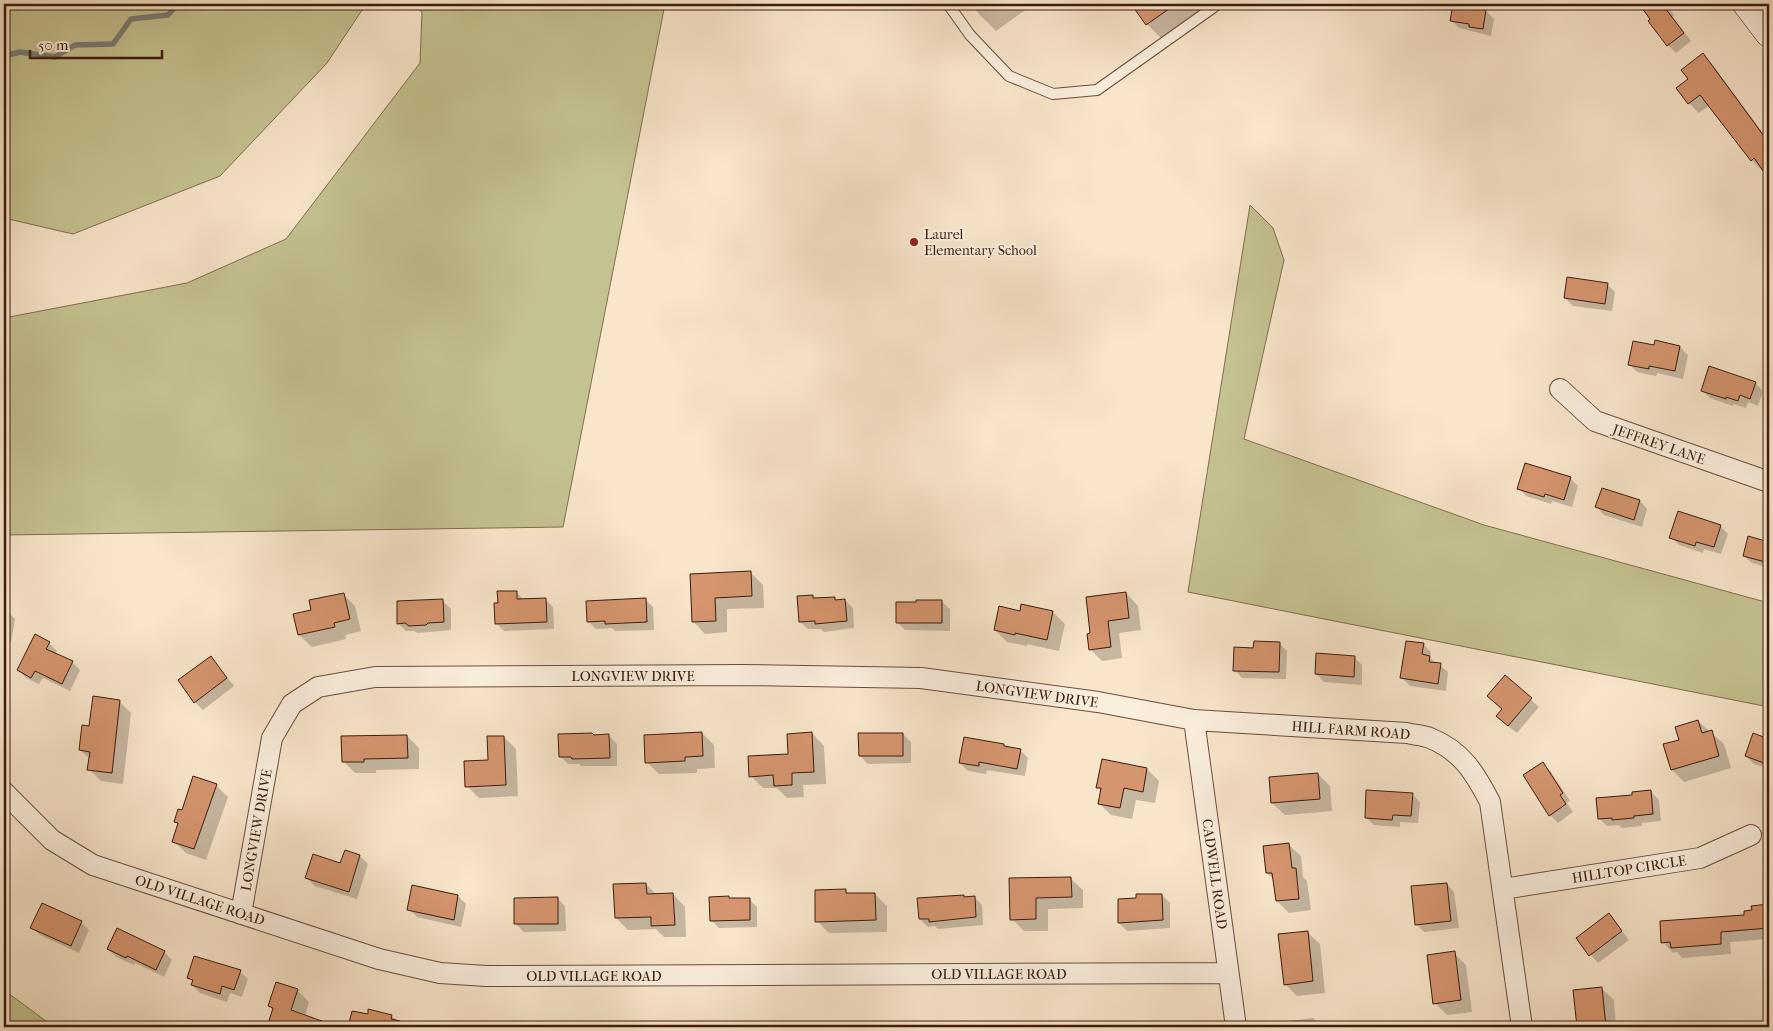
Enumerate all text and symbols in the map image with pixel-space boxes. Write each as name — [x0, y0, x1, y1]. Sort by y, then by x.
scale bar — [30, 28, 162, 60]
text: 50 m — [38, 36, 69, 54]
place label: Laurel Elementary School — [924, 226, 1037, 259]
marker: Laurel Elementary School — [908, 236, 920, 248]
street label: JEFFREY LANE — [1609, 420, 1708, 468]
street label: LONGVIEW DRIVE — [571, 668, 695, 685]
street label: LONGVIEW DRIVE — [975, 677, 1100, 712]
street label: HILL FARM ROAD — [1291, 718, 1411, 743]
street label: LONGVIEW DRIVE — [237, 767, 276, 892]
street label: CADWELL ROAD — [1198, 818, 1231, 931]
street label: HILLTOP CIRCLE — [1571, 852, 1688, 887]
street label: OLD VILLAGE ROAD — [133, 871, 267, 930]
street label: OLD VILLAGE ROAD — [931, 966, 1067, 983]
street label: OLD VILLAGE ROAD — [526, 968, 662, 985]

